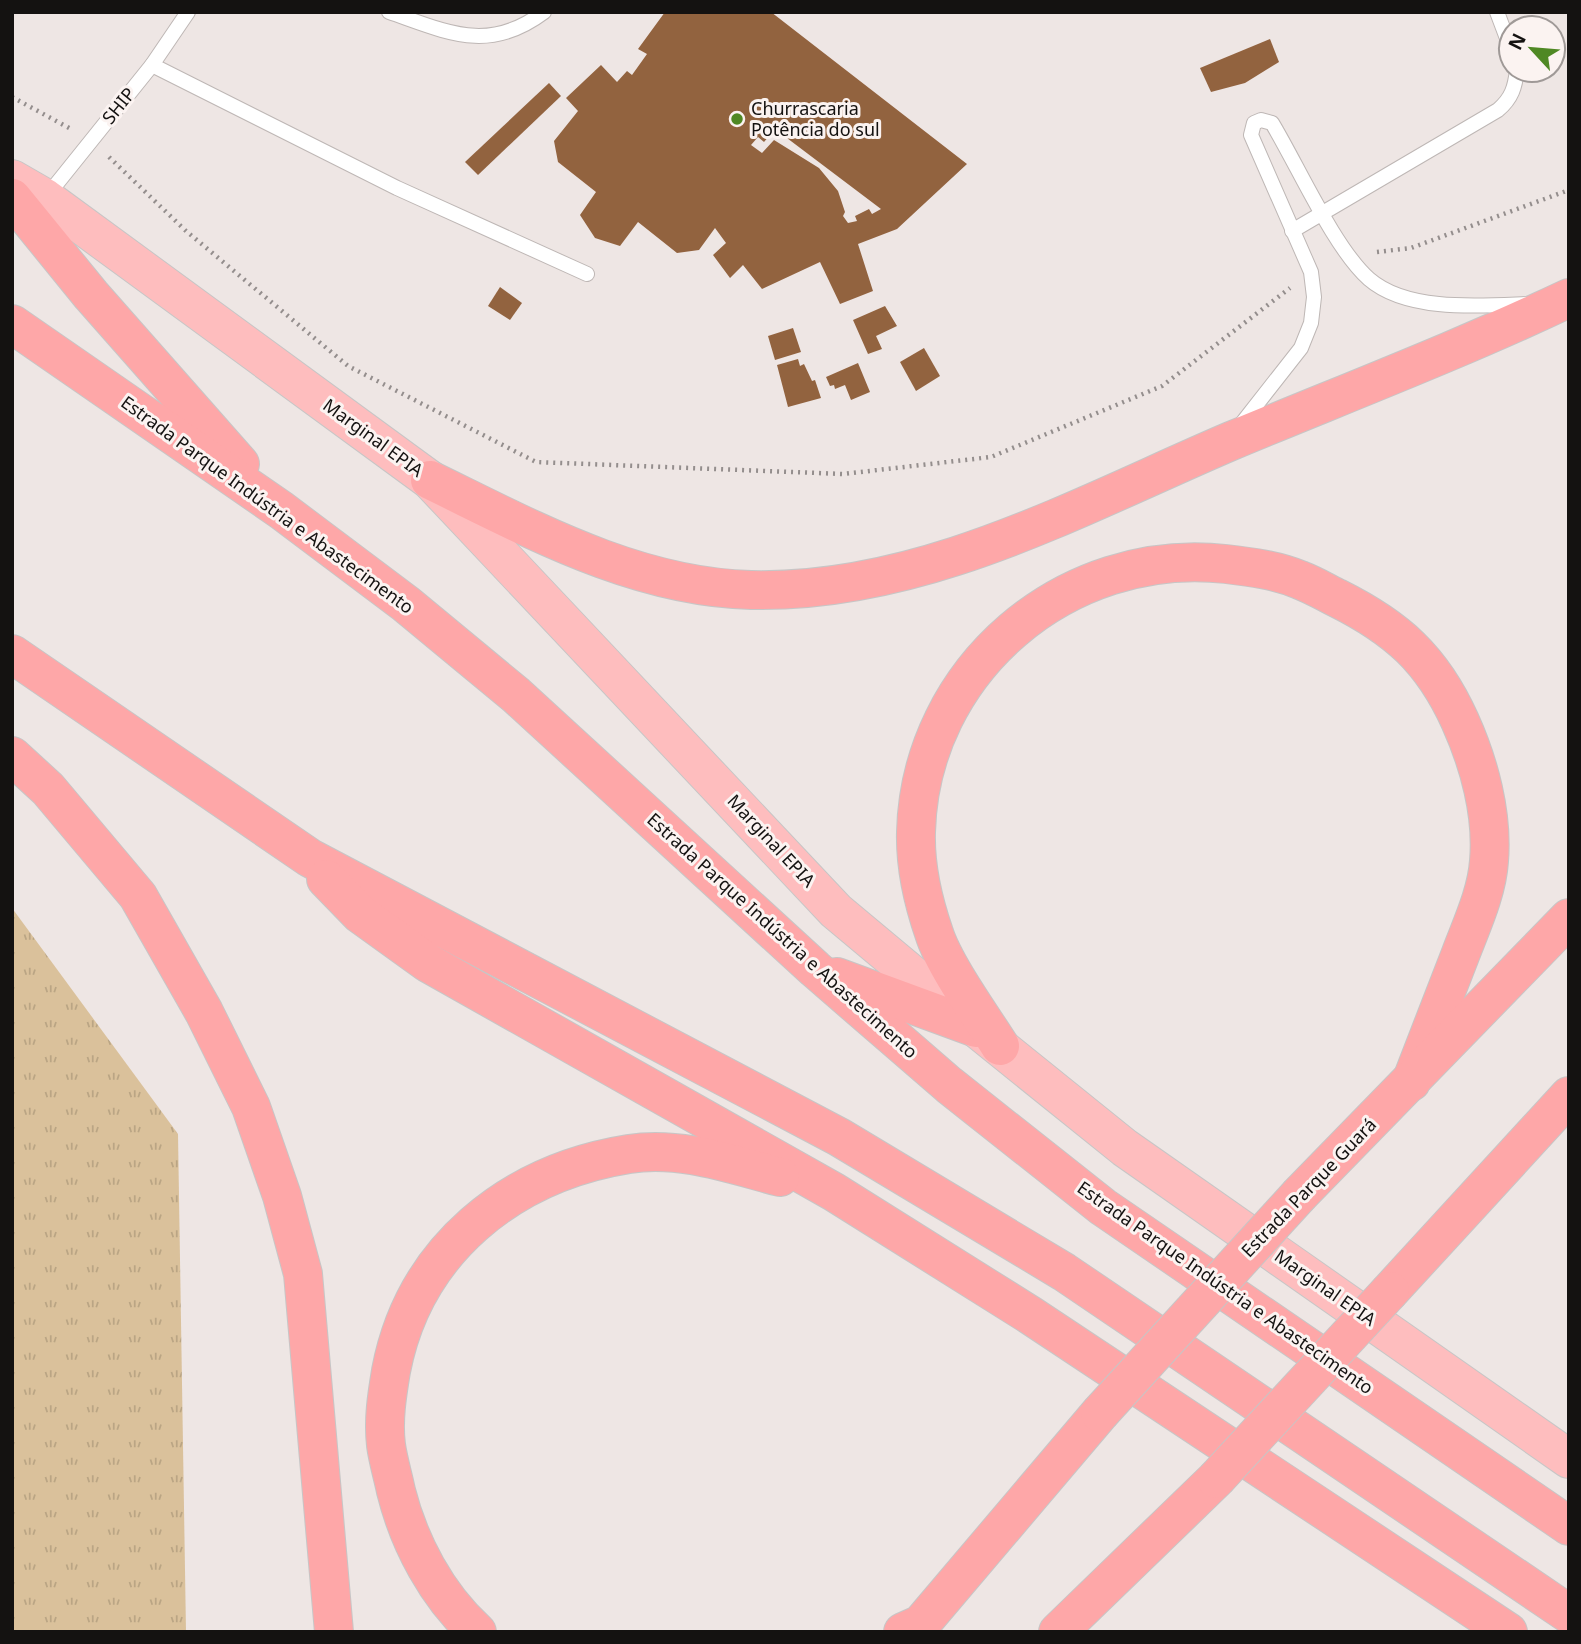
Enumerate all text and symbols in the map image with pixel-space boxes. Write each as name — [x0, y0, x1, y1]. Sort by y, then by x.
north arrow — [1497, 14, 1567, 84]
text: N — [1502, 29, 1532, 54]
street label: SHIP — [96, 82, 140, 129]
place label: Churrascaria Potência do sul — [751, 96, 880, 141]
marker: Churrascaria Potência do sul — [729, 111, 745, 127]
street label: Estrada Parque Indústria e Abastecimento — [116, 390, 419, 619]
street label: Marginal EPIA — [319, 393, 429, 482]
street label: Marginal EPIA — [723, 789, 821, 892]
street label: Estrada Parque Indústria e Abastecimento — [642, 807, 923, 1063]
street label: Estrada Parque Guará — [1235, 1113, 1381, 1262]
street label: Estrada Parque Indústria e Abastecimento — [1073, 1175, 1378, 1399]
street label: Marginal EPIA — [1270, 1243, 1381, 1331]

